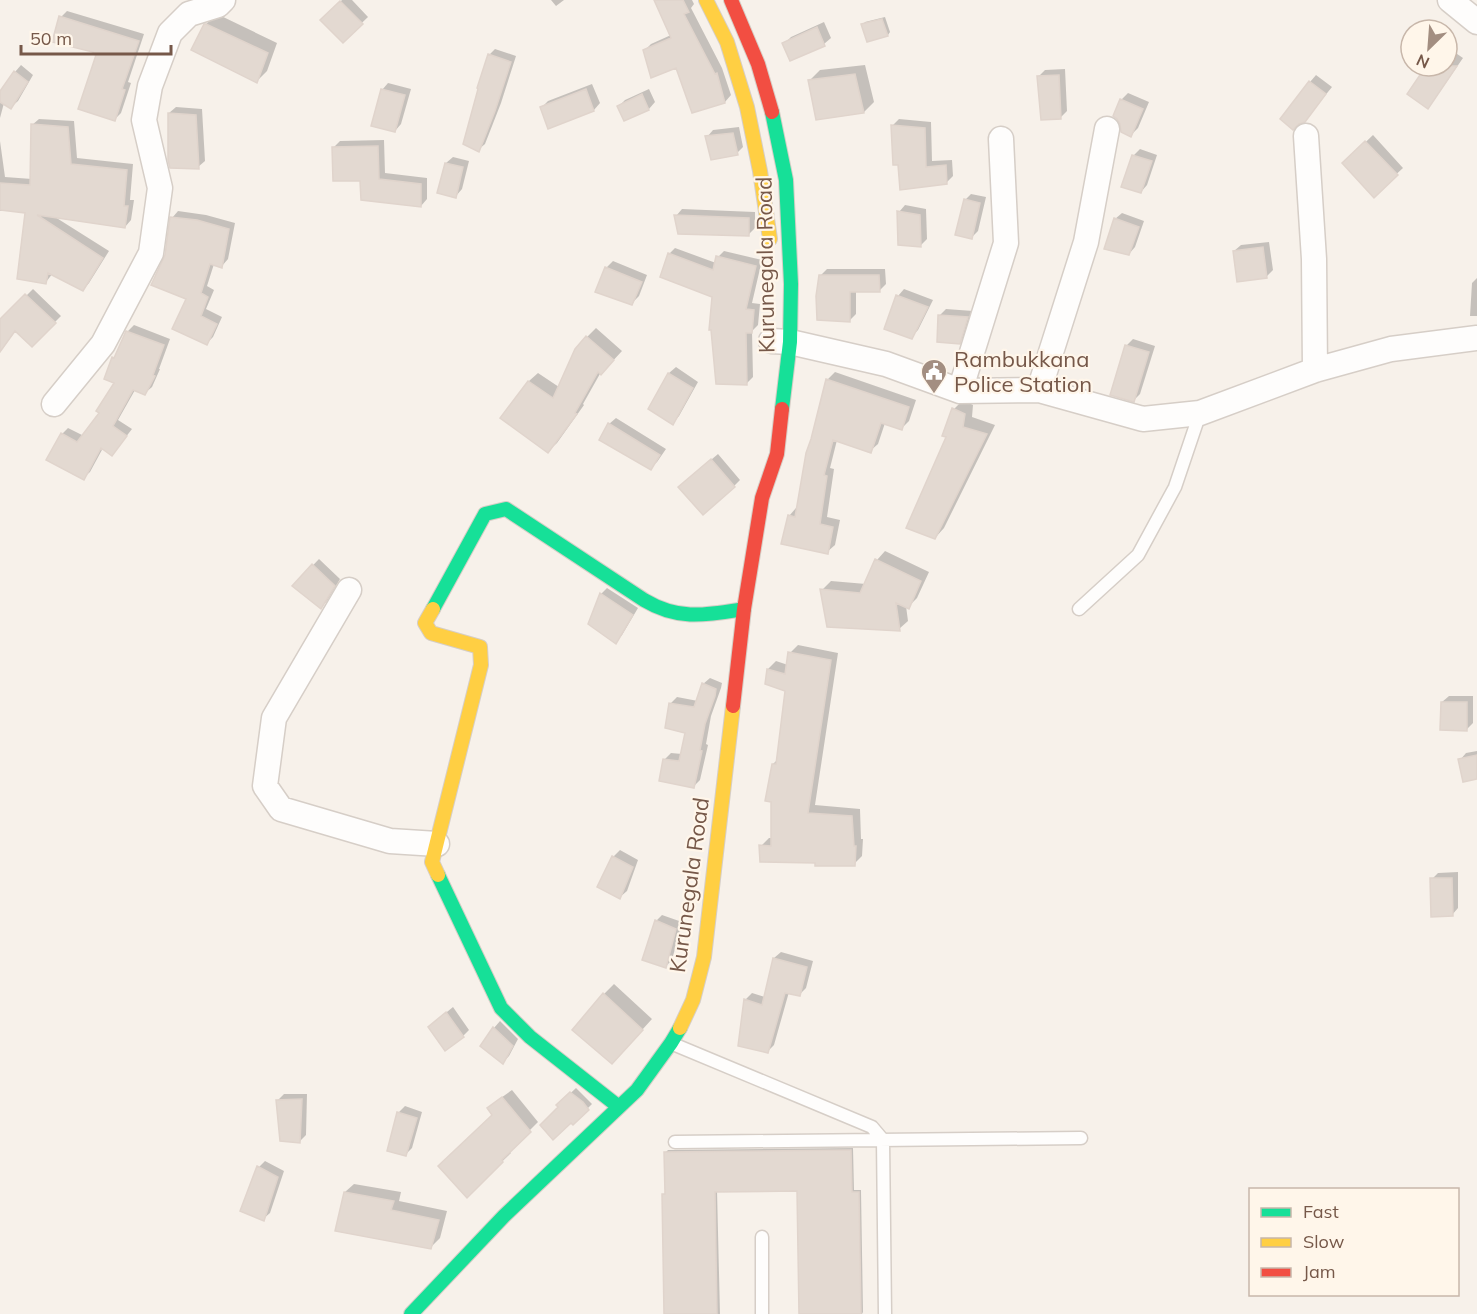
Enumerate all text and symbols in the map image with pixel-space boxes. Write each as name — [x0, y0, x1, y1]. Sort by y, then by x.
scale bar — [21, 18, 171, 56]
north arrow — [1399, 18, 1459, 78]
text: 50 m — [30, 27, 72, 50]
text: N — [1413, 50, 1432, 73]
street label: Kurunegala Road — [749, 176, 781, 354]
place label: Rambukkana Police Station — [954, 345, 1092, 398]
public building icon: Rambukkana Police Station — [919, 357, 949, 395]
street label: Kurunegala Road — [663, 796, 715, 974]
legend — [1249, 1188, 1459, 1296]
text: Fast — [1303, 1200, 1339, 1223]
text: Slow — [1303, 1230, 1345, 1253]
text: Jam — [1303, 1260, 1336, 1283]

